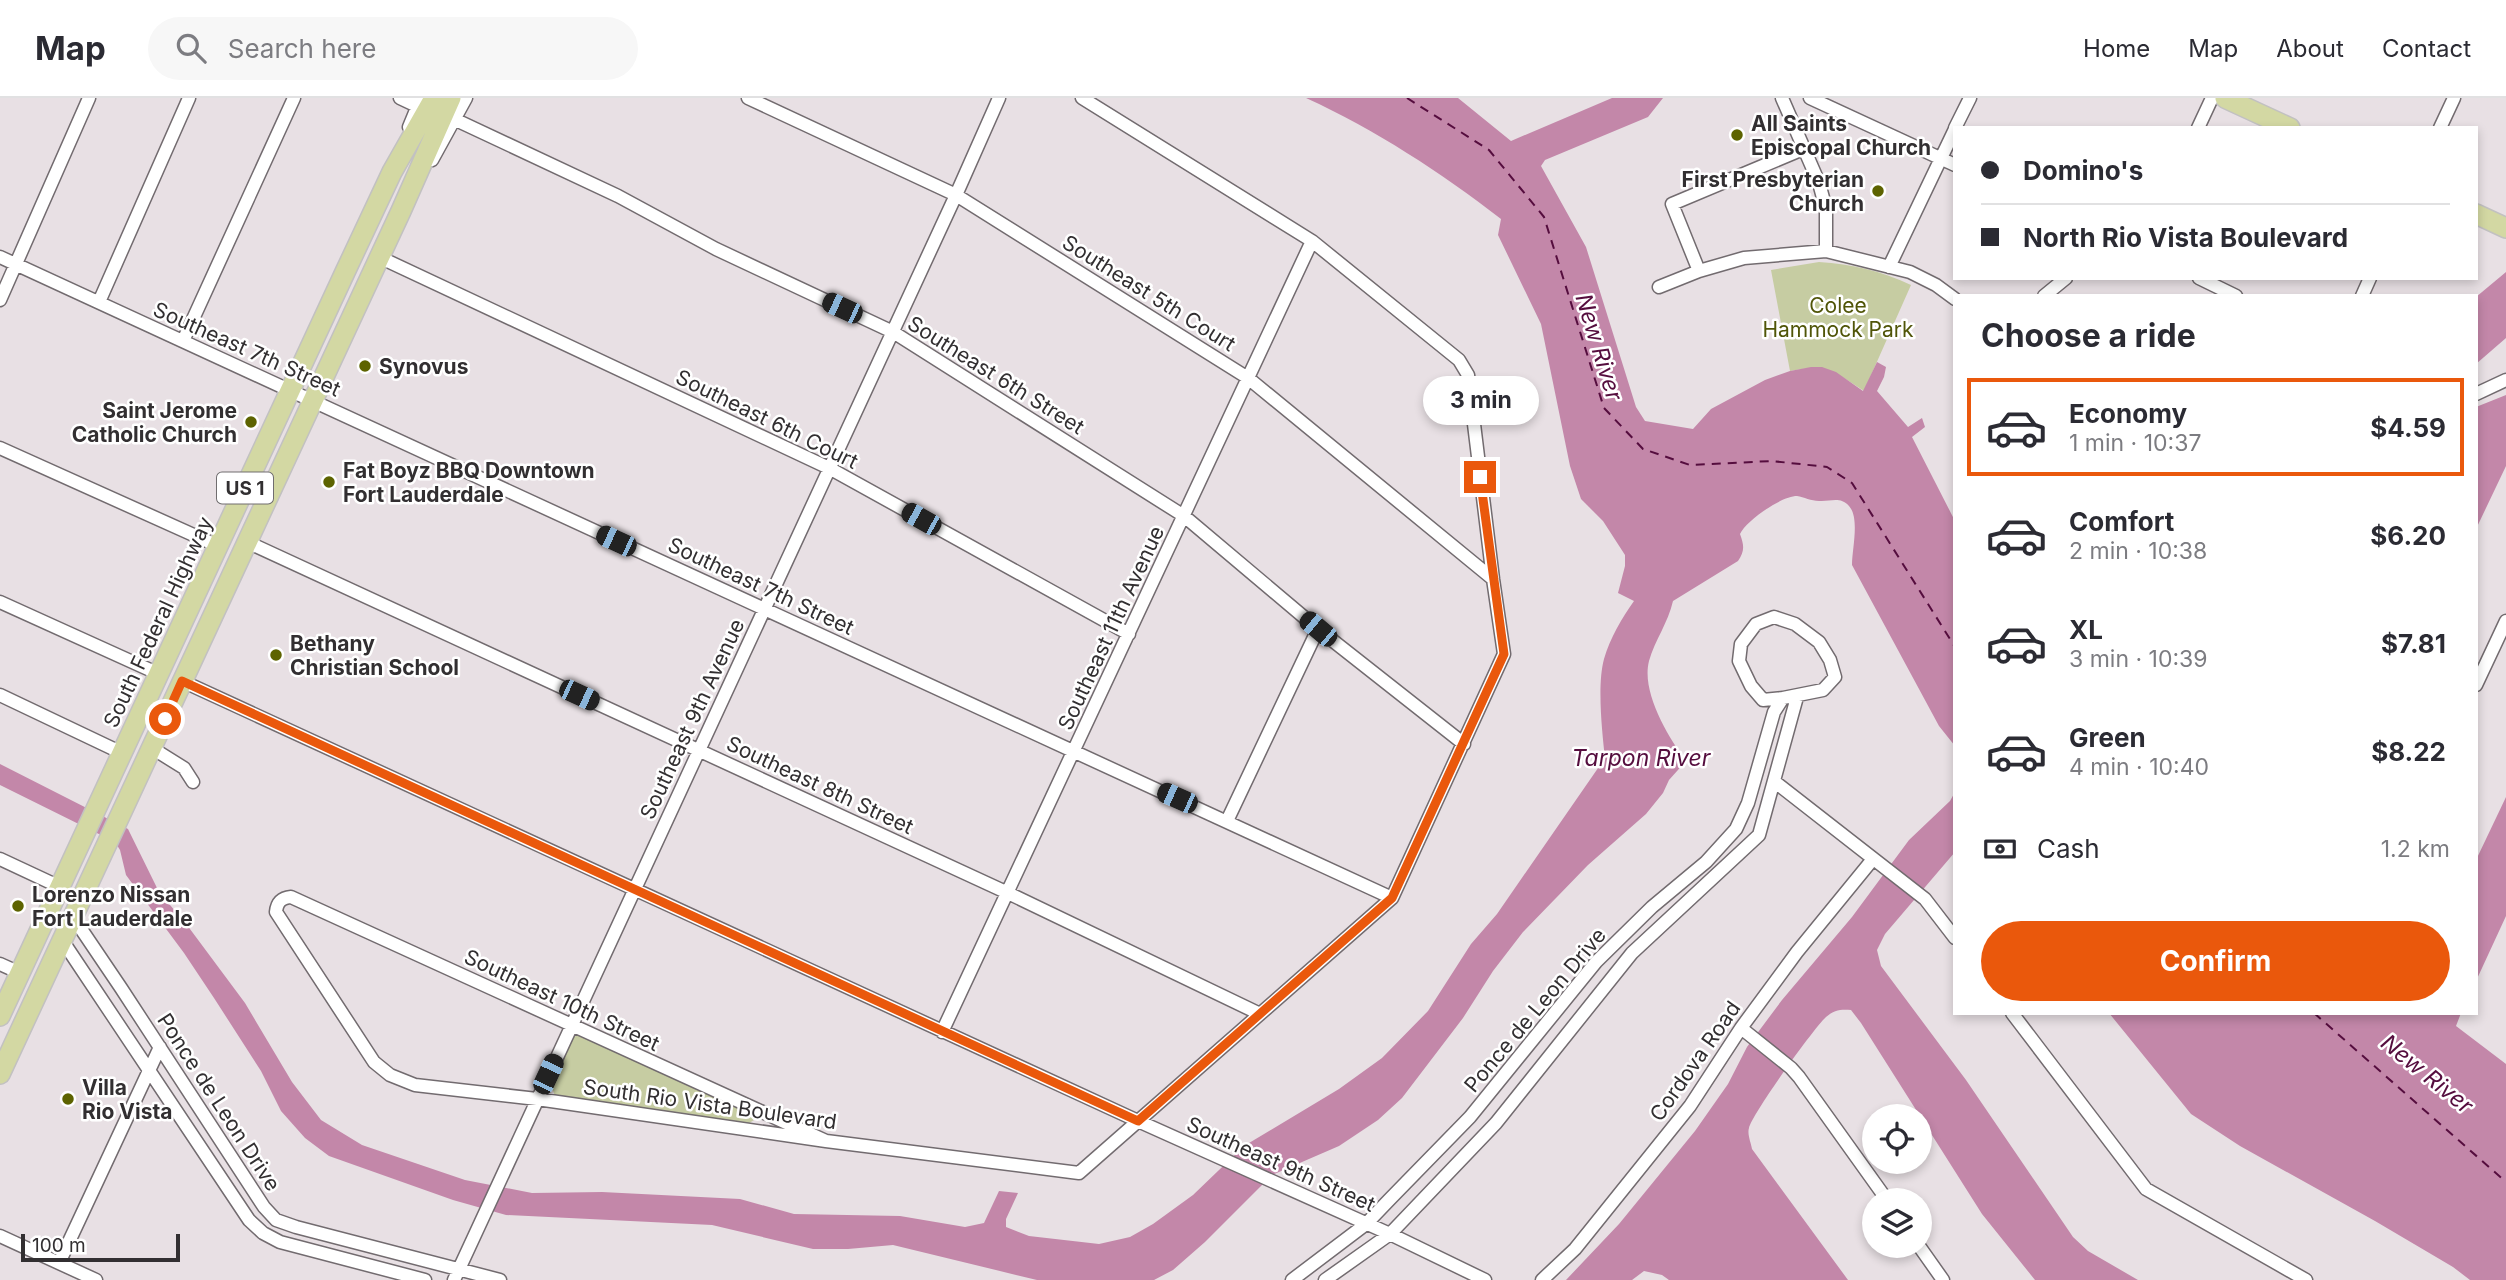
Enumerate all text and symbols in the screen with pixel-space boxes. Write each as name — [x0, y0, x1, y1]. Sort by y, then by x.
search box — [148, 17, 638, 80]
text: Map — [35, 28, 106, 68]
icon: search — [172, 29, 210, 67]
text: Search here — [228, 33, 376, 64]
text: Home — [2083, 34, 2150, 63]
text: Map — [2188, 34, 2238, 63]
text: About — [2276, 34, 2344, 63]
text: Contact — [2382, 34, 2471, 63]
place label: All Saints Episcopal Church — [1751, 111, 1931, 160]
marker: All Saints Episcopal Church — [1729, 127, 1745, 143]
text: Domino's — [2023, 155, 2143, 186]
place label: First Presbyterian Church — [1682, 167, 1864, 216]
marker: First Presbyterian Church — [1870, 183, 1886, 199]
text: North Rio Vista Boulevard — [2023, 222, 2348, 253]
street label: Southeast 5th Court — [1058, 230, 1240, 356]
car — [819, 290, 866, 326]
water label: New River — [1569, 290, 1629, 405]
park label: Colee Hammock Park — [1762, 293, 1914, 342]
street label: Southeast 7th Street — [150, 296, 345, 402]
street label: Southeast 6th Street — [903, 311, 1089, 440]
text: Choose a ride — [1981, 316, 2196, 355]
place label: Synovus — [379, 354, 468, 379]
marker: Synovus — [357, 358, 373, 374]
street label: Southeast 6th Court — [672, 364, 862, 474]
callout: 3 min — [1422, 376, 1538, 424]
text: 3 min — [1450, 386, 1512, 414]
icon: car — [1985, 396, 2048, 459]
place label: Saint Jerome Catholic Church — [72, 398, 237, 447]
text: Economy — [2069, 398, 2187, 429]
text: $4.59 — [2370, 412, 2446, 443]
marker: Saint Jerome Catholic Church — [243, 414, 259, 430]
text: 1 min · 10:37 — [2069, 429, 2201, 457]
place label: Fat Boyz BBQ Downtown Fort Lauderdale — [343, 458, 595, 507]
route end — [1464, 461, 1496, 493]
road number: US 1 — [217, 472, 273, 504]
marker: Fat Boyz BBQ Downtown Fort Lauderdale — [321, 474, 337, 490]
car — [898, 500, 945, 538]
icon: car — [1985, 504, 2048, 567]
text: Comfort — [2069, 506, 2174, 537]
street label: South Federal Highway — [98, 512, 218, 731]
text: $6.20 — [2370, 520, 2446, 551]
street label: Southeast 11th Avenue — [1053, 522, 1169, 734]
car — [593, 523, 640, 559]
street label: Southeast 7th Street — [664, 532, 858, 640]
text: 2 min · 10:38 — [2069, 537, 2207, 565]
car — [1296, 607, 1341, 651]
icon: car — [1985, 612, 2048, 675]
text: XL — [2069, 614, 2103, 645]
street label: Southeast 9th Avenue — [635, 615, 749, 823]
text: $7.81 — [2381, 628, 2446, 659]
place label: Bethany Christian School — [290, 631, 459, 680]
text: 3 min · 10:39 — [2069, 645, 2208, 673]
marker: Bethany Christian School — [268, 647, 284, 663]
car — [556, 677, 603, 713]
route start — [149, 703, 181, 735]
icon: car — [1985, 720, 2048, 783]
text: Green — [2069, 722, 2146, 753]
street label: Southeast 8th Street — [723, 731, 918, 839]
text: $8.22 — [2371, 736, 2446, 767]
water label: Tarpon River — [1572, 744, 1712, 772]
text: 4 min · 10:40 — [2069, 753, 2209, 781]
car — [1154, 780, 1201, 816]
icon: cash — [1981, 830, 2019, 868]
text: Cash — [2037, 833, 2100, 864]
text: 1.2 km — [2381, 835, 2450, 863]
place label: Lorenzo Nissan Fort Lauderdale — [32, 882, 193, 931]
marker: Lorenzo Nissan Fort Lauderdale — [10, 898, 26, 914]
button: Confirm — [1981, 921, 2450, 1001]
street label: Ponce de Leon Drive — [1459, 923, 1611, 1097]
street label: Southeast 10th Street — [460, 944, 664, 1056]
street label: Cordova Road — [1644, 996, 1746, 1126]
street label: Ponce de Leon Drive — [152, 1009, 286, 1195]
water label: New River — [2375, 1028, 2480, 1120]
car — [530, 1051, 567, 1097]
street label: South Rio Vista Boulevard — [582, 1074, 838, 1134]
place label: Villa Rio Vista — [82, 1075, 172, 1124]
marker: Villa Rio Vista — [60, 1091, 76, 1107]
map controls — [1862, 1104, 1932, 1258]
button: locate — [1862, 1104, 1932, 1174]
street label: Southeast 9th Street — [1183, 1111, 1379, 1217]
button: layers — [1862, 1188, 1932, 1258]
scale bar — [21, 1231, 180, 1263]
text: 100 m — [32, 1234, 86, 1257]

